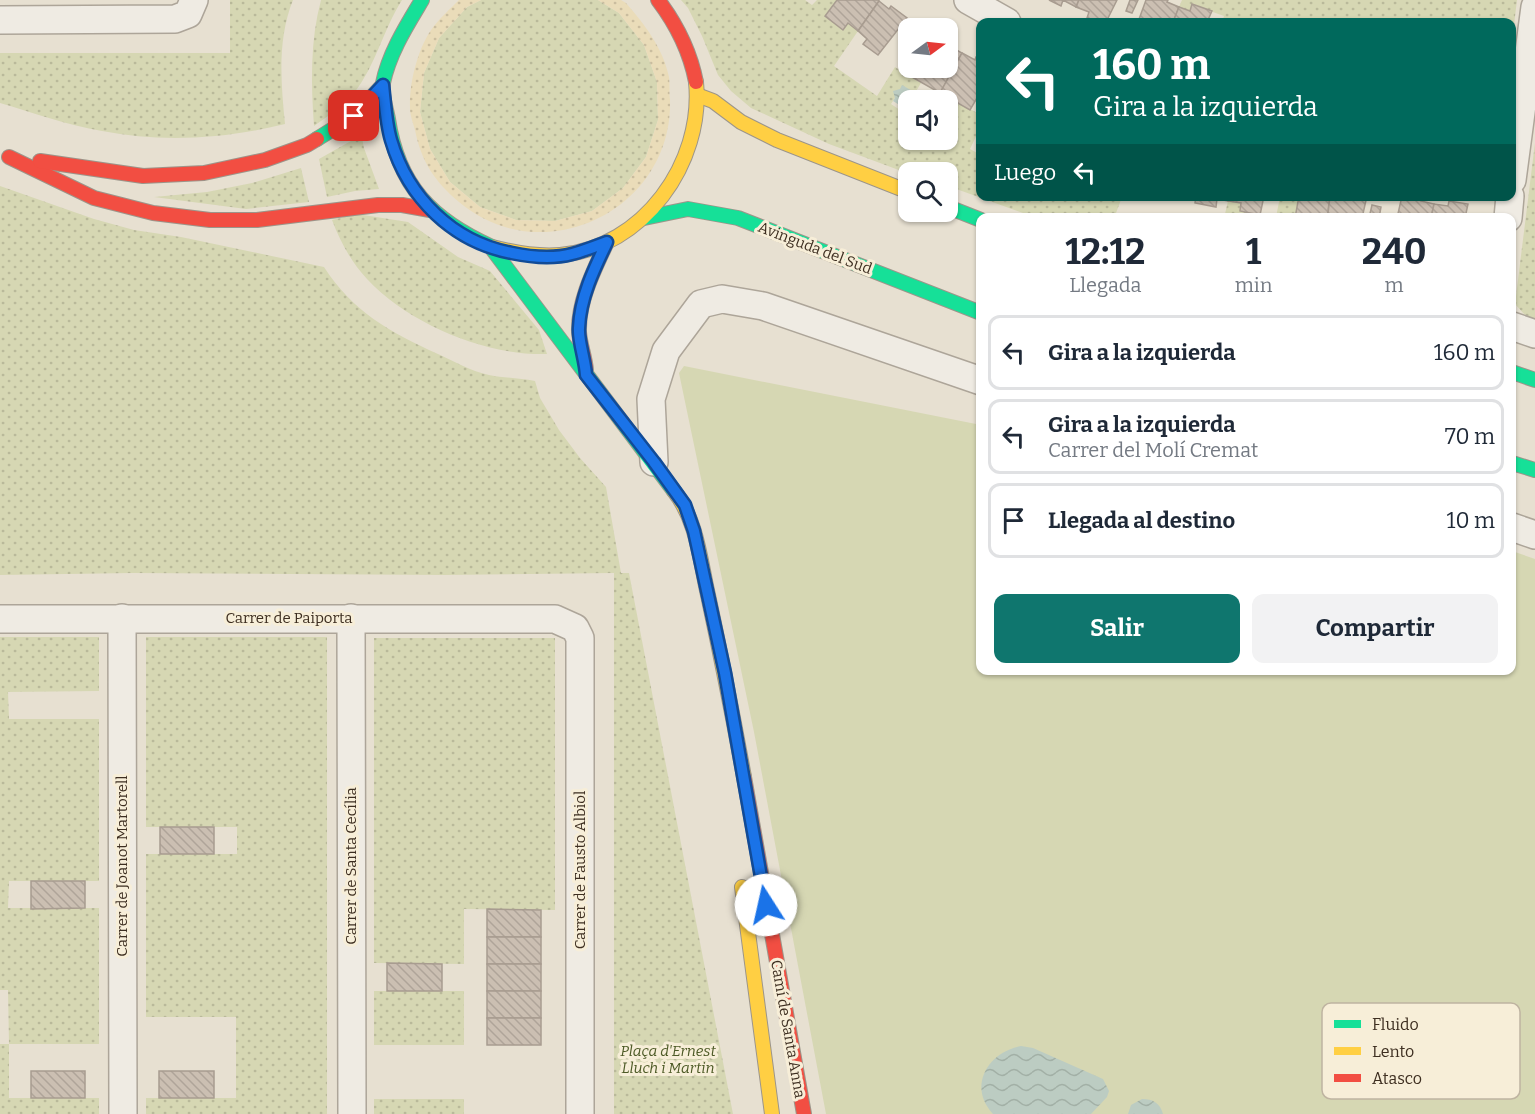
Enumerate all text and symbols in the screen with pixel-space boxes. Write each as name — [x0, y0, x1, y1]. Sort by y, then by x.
north arrow — [898, 18, 958, 78]
map controls — [898, 18, 958, 222]
text: 160 m — [1093, 40, 1210, 90]
icon: left — [994, 42, 1072, 120]
pin — [328, 90, 379, 141]
button: sound — [898, 90, 958, 150]
text: Gira a la izquierda — [1093, 91, 1318, 123]
icon: arrive — [337, 99, 370, 132]
icon: left — [1068, 156, 1101, 189]
text: Luego — [994, 159, 1056, 186]
button: search — [898, 162, 958, 222]
street label: Avinguda del Sud — [755, 218, 875, 278]
text: 12:12 — [1065, 230, 1145, 274]
text: 1 — [1246, 230, 1261, 274]
text: 240 — [1362, 230, 1427, 274]
text: Llegada — [1069, 273, 1141, 297]
text: min — [1235, 273, 1272, 297]
text: m — [1385, 273, 1404, 297]
icon: left — [997, 336, 1030, 369]
text: Gira a la izquierda — [1048, 339, 1236, 366]
text: 160 m — [1434, 339, 1495, 366]
text: Gira a la izquierda — [1048, 411, 1236, 438]
icon: left — [997, 420, 1030, 453]
text: 70 m — [1445, 423, 1495, 450]
text: Carrer del Molí Cremat — [1048, 438, 1258, 462]
icon: arrive — [997, 504, 1030, 537]
text: Llegada al destino — [1048, 507, 1235, 534]
text: 10 m — [1447, 507, 1495, 534]
button: Salir — [994, 594, 1240, 663]
button: Compartir — [1252, 594, 1498, 663]
street label: Carrer de Paiporta — [225, 609, 353, 627]
street label: Carrer de Joanot Martorell — [113, 775, 131, 957]
street label: Carrer de Santa Cecília — [342, 787, 360, 945]
street label: Carrer de Fausto Albiol — [571, 791, 589, 949]
position arrow — [734, 873, 798, 937]
street label: Camí de Santa Anna — [767, 959, 809, 1099]
legend — [1322, 1003, 1520, 1099]
text: Fluido — [1372, 1015, 1419, 1034]
park label: Plaça d'Ernest Lluch i Martin — [620, 1042, 716, 1077]
text: Lento — [1372, 1042, 1414, 1061]
text: Atasco — [1372, 1069, 1422, 1088]

